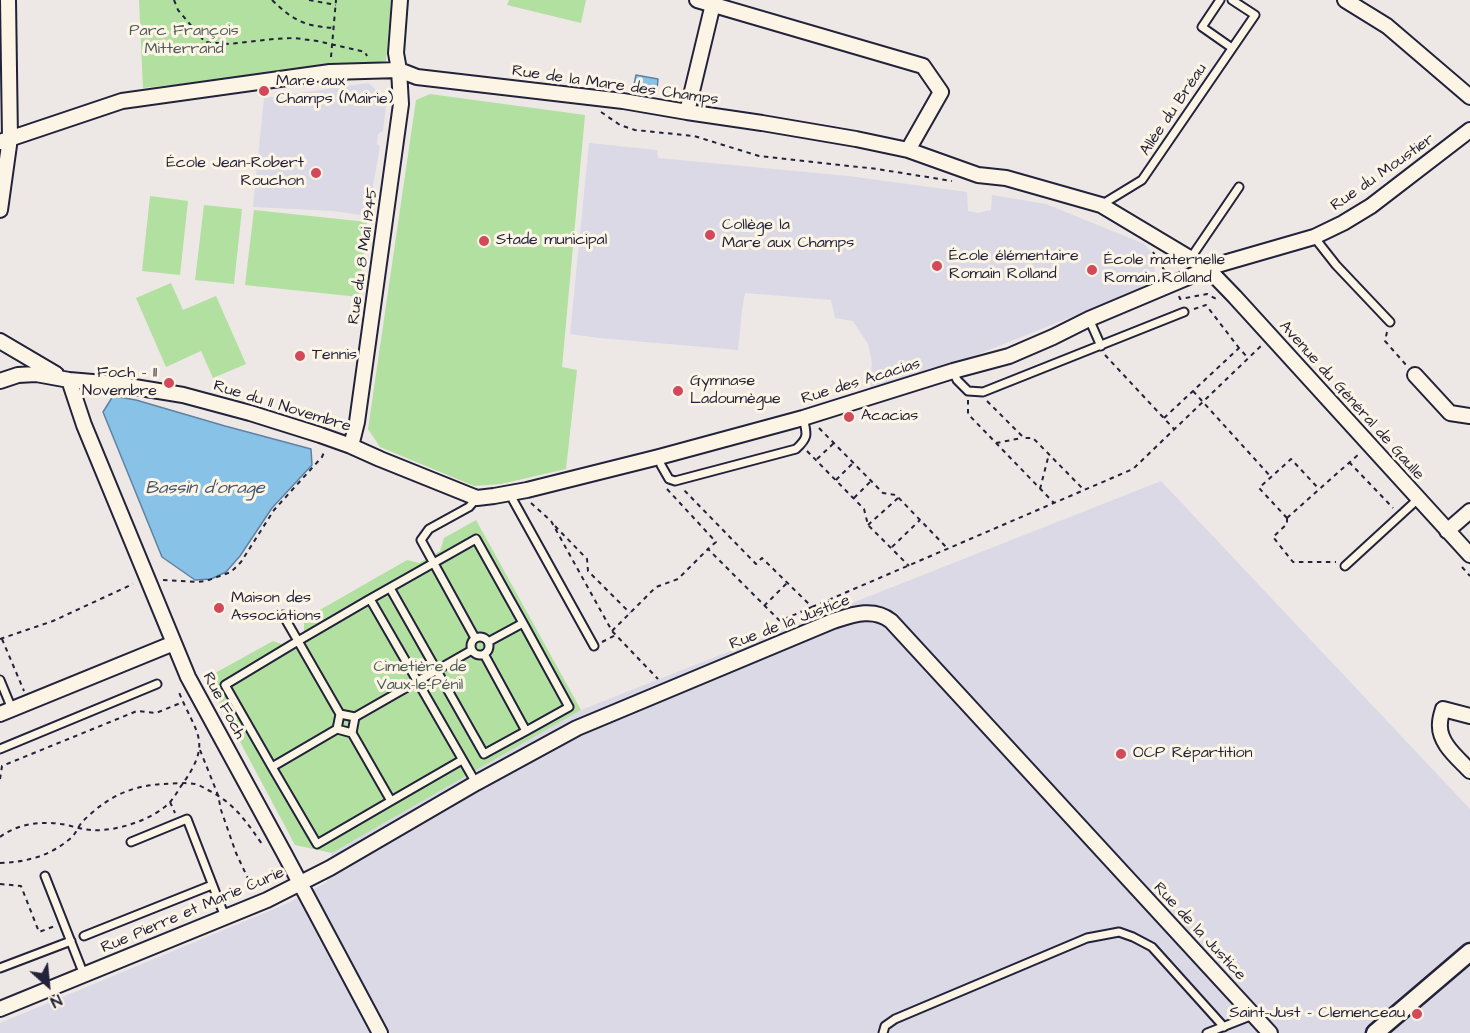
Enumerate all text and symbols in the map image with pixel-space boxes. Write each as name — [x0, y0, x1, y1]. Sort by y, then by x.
park label: Parc François Mitterrand — [129, 22, 239, 60]
street label: Allée du Bréau — [1136, 60, 1212, 160]
street label: Rue de la Mare des Champs — [511, 62, 719, 110]
place label: Mare aux Champs (Mairie) — [276, 72, 393, 110]
marker: Mare aux Champs (Mairie) — [257, 84, 271, 98]
street label: Rue du Moustier — [1327, 130, 1439, 216]
place label: École Jean-Robert Rouchon — [166, 154, 304, 192]
marker: École Jean-Robert Rouchon — [309, 166, 323, 180]
street label: Rue du 8 Mai 1945 — [345, 186, 383, 326]
place label: Collège la Mare aux Champs — [722, 216, 854, 254]
marker: Collège la Mare aux Champs — [703, 228, 717, 242]
place label: Stade municipal — [496, 231, 607, 251]
marker: Stade municipal — [477, 234, 491, 248]
place label: École élémentaire Romain Rolland — [949, 247, 1079, 285]
place label: École maternelle Romain Rolland — [1104, 251, 1225, 289]
marker: École élémentaire Romain Rolland — [930, 259, 944, 273]
marker: École maternelle Romain Rolland — [1085, 263, 1099, 277]
street label: Avenue du Général de Gaulle — [1274, 317, 1428, 485]
place label: Tennis — [312, 346, 357, 366]
marker: Tennis — [293, 349, 307, 363]
street label: Rue des Acacias — [799, 355, 923, 409]
place label: Foch - 11 Novembre — [82, 364, 157, 402]
place label: Gymnase Ladoumègue — [690, 372, 781, 410]
marker: Foch - 11 Novembre — [162, 376, 176, 390]
street label: Rue du 11 Novembre — [211, 377, 353, 437]
marker: Gymnase Ladoumègue — [671, 384, 685, 398]
place label: Acacias — [861, 407, 918, 427]
marker: Acacias — [842, 410, 856, 424]
water label: Bassin d'orage — [145, 478, 265, 500]
place label: Maison des Associations — [231, 589, 321, 627]
street label: Rue de la Justice — [727, 591, 853, 655]
marker: Maison des Associations — [212, 601, 226, 615]
park label: Cimetière de Vaux-le-Pénil — [373, 658, 467, 696]
street label: Rue Foch — [197, 669, 249, 743]
place label: OCP Répartition — [1133, 744, 1252, 764]
marker: OCP Répartition — [1114, 747, 1128, 761]
street label: Rue Pierre et Marie Curie — [99, 864, 287, 958]
street label: Rue de la Justice — [1149, 879, 1249, 985]
north arrow — [18, 955, 78, 1015]
text: N — [47, 989, 66, 1013]
place label: Saint-Just - Clemenceau — [1229, 1004, 1405, 1024]
marker: Saint-Just - Clemenceau — [1410, 1007, 1424, 1021]

